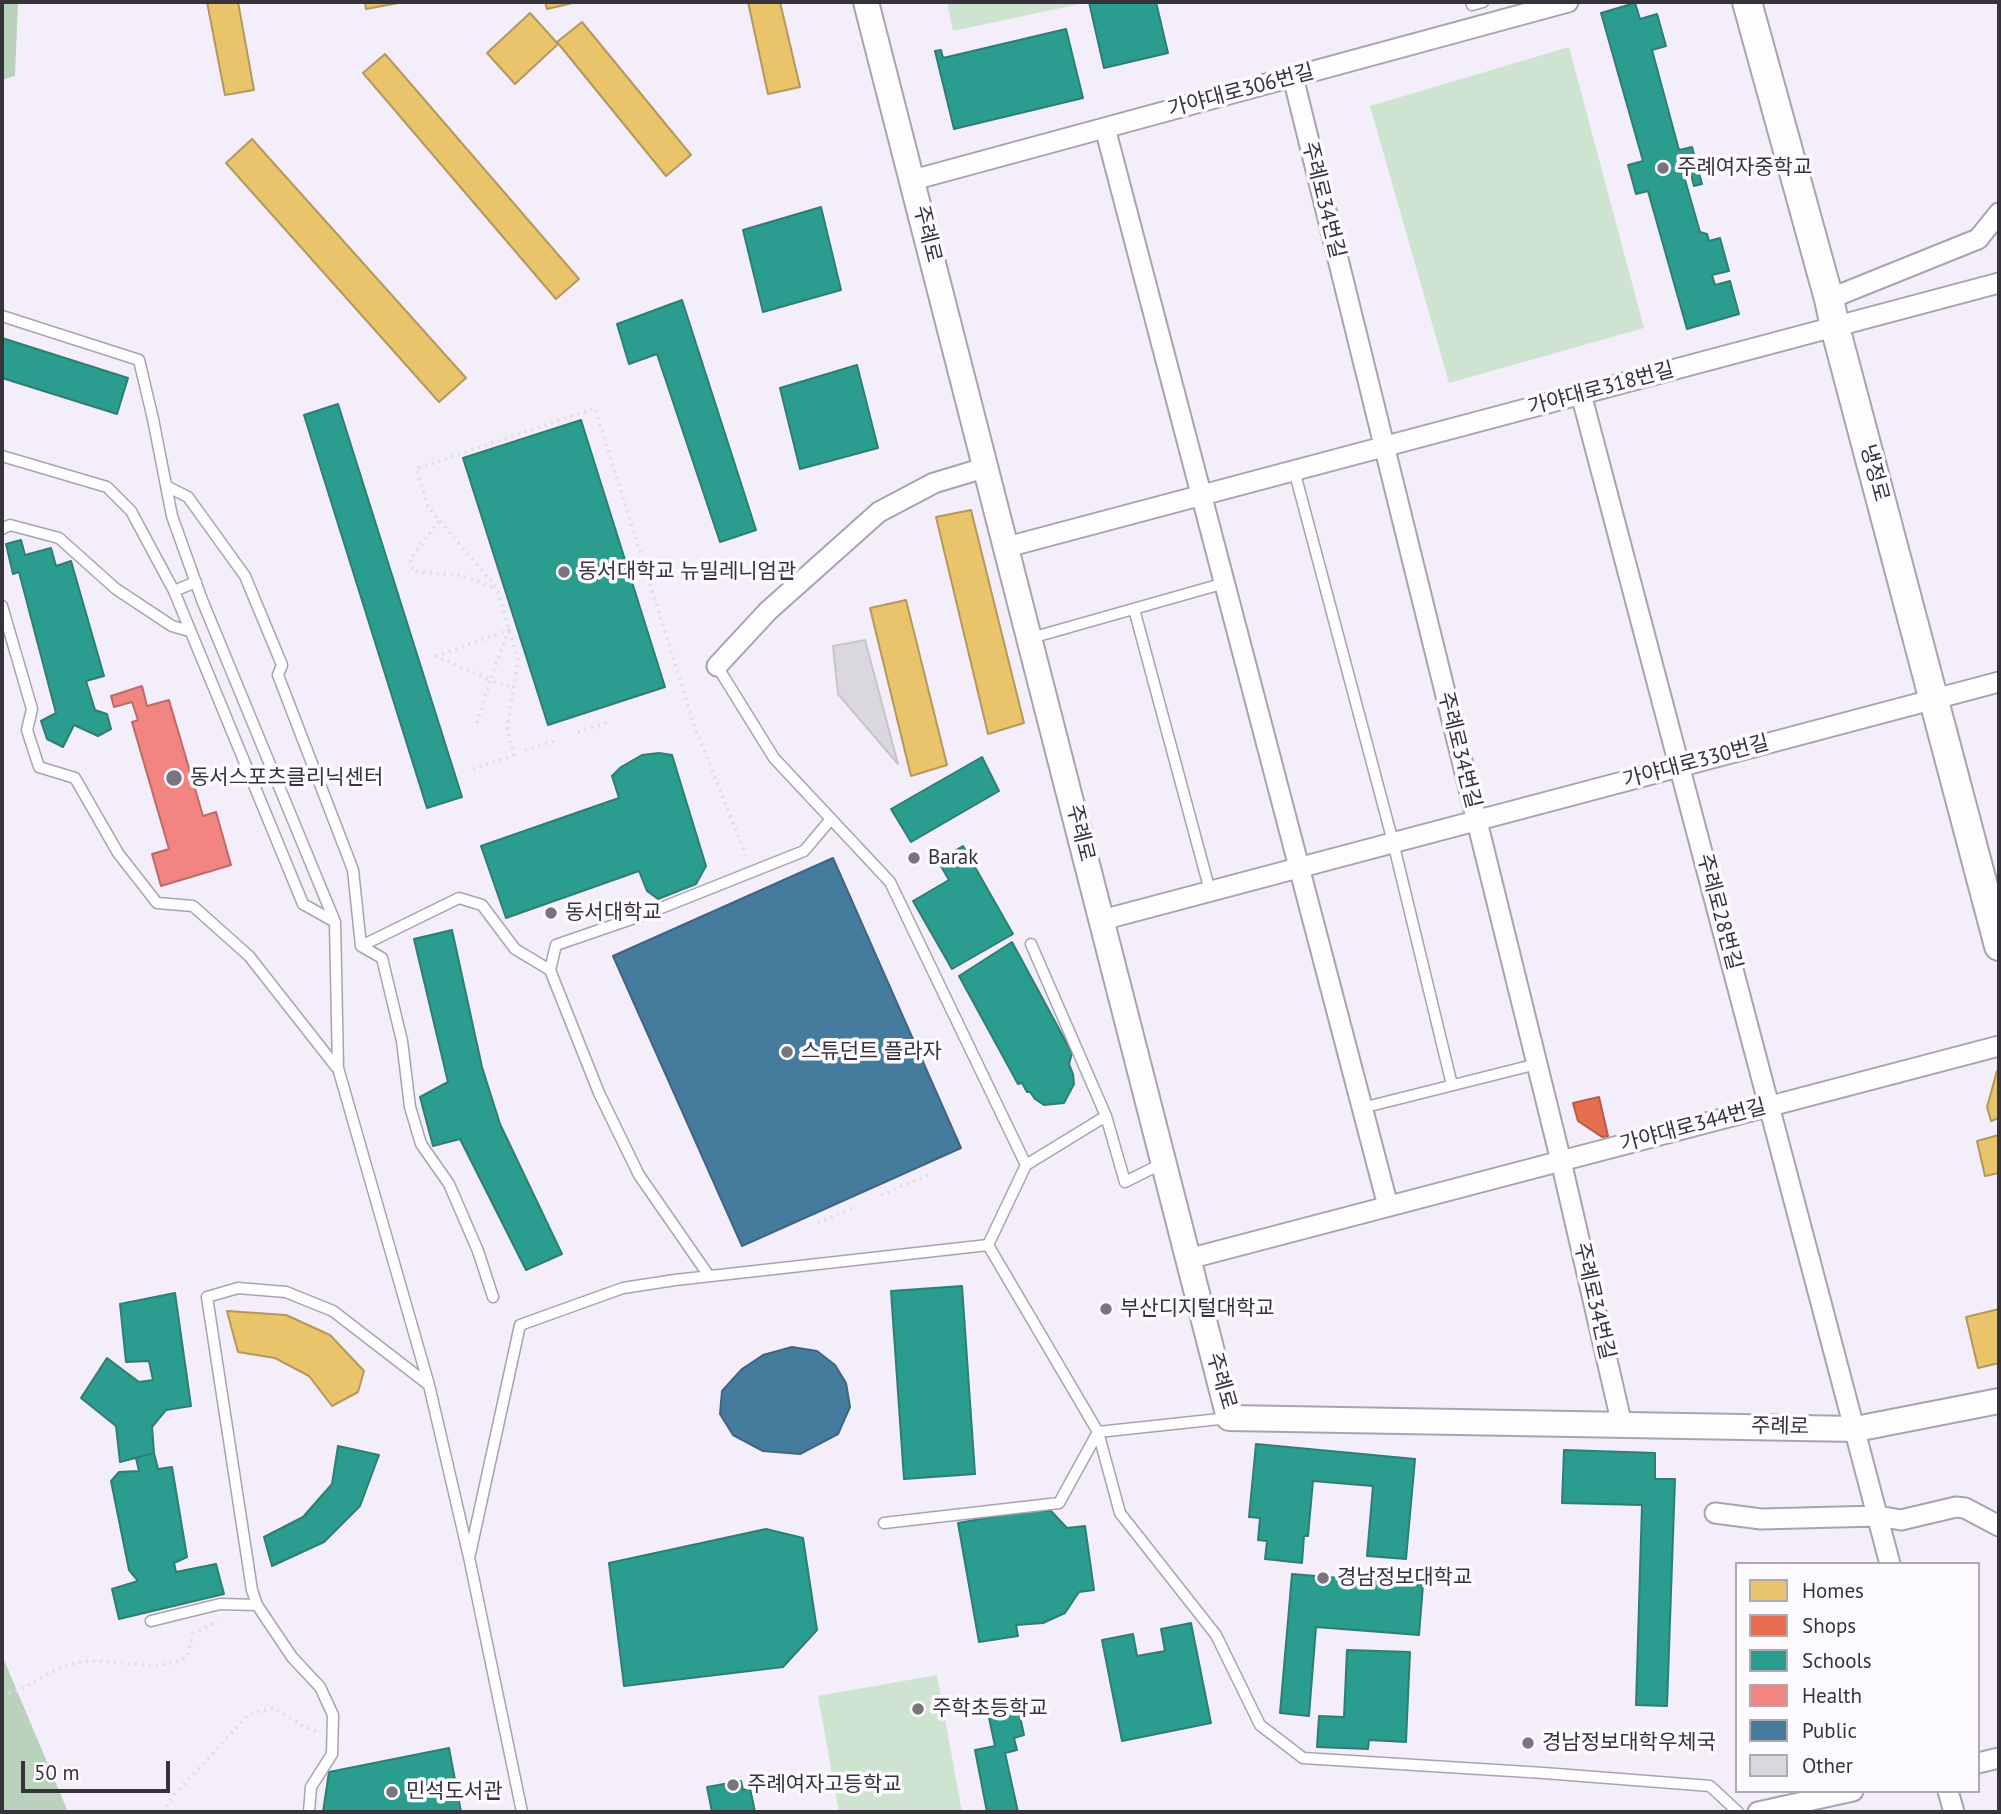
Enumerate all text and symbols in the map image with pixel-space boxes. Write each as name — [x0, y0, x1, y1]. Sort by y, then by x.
street label: 가야대로306번길 — [1165, 59, 1317, 123]
street label: 주례로34번길 — [1296, 139, 1350, 261]
place label: 주례여자중학교 — [1677, 155, 1812, 181]
marker: 주례여자중학교 — [1655, 160, 1671, 176]
street label: 주례로 — [908, 203, 946, 265]
street label: 가야대로318번길 — [1525, 357, 1677, 421]
street label: 냉정로 — [1854, 442, 1894, 504]
place label: 동서대학교 뉴밀레니엄관 — [578, 559, 796, 585]
marker: 동서대학교 뉴밀레니엄관 — [556, 564, 572, 580]
street label: 주례로34번길 — [1432, 689, 1486, 811]
street label: 가야대로330번길 — [1620, 730, 1772, 794]
place label: 동서스포츠클리닉센터 — [190, 765, 383, 791]
marker: 동서스포츠클리닉센터 — [164, 768, 184, 788]
street label: 주례로 — [1061, 802, 1099, 864]
place label: Barak — [928, 845, 978, 871]
marker: Barak — [906, 850, 922, 866]
street label: 주례로28번길 — [1691, 851, 1747, 973]
place label: 동서대학교 — [565, 900, 662, 926]
marker: 동서대학교 — [543, 905, 559, 921]
place label: 스튜던트 플라자 — [801, 1039, 942, 1065]
marker: 스튜던트 플라자 — [779, 1044, 795, 1060]
street label: 가야대로344번길 — [1617, 1094, 1769, 1158]
street label: 주례로34번길 — [1568, 1240, 1620, 1362]
place label: 부산디지털대학교 — [1120, 1296, 1275, 1322]
marker: 부산디지털대학교 — [1098, 1301, 1114, 1317]
street label: 주례로 — [1201, 1350, 1241, 1412]
street label: 주례로 — [1751, 1414, 1809, 1440]
legend — [1735, 1562, 1980, 1793]
place label: 경남정보대학교 — [1337, 1565, 1472, 1591]
marker: 경남정보대학교 — [1315, 1570, 1331, 1586]
text: Homes — [1802, 1577, 1864, 1604]
text: Shops — [1802, 1612, 1856, 1639]
text: Schools — [1802, 1647, 1872, 1674]
text: Health — [1802, 1682, 1862, 1709]
place label: 주학초등학교 — [932, 1696, 1048, 1722]
marker: 주학초등학교 — [910, 1701, 926, 1717]
text: Public — [1802, 1717, 1857, 1744]
place label: 경남정보대학우체국 — [1542, 1730, 1716, 1756]
marker: 경남정보대학우체국 — [1520, 1735, 1536, 1751]
scale bar — [24, 1748, 173, 1792]
text: Other — [1802, 1752, 1853, 1779]
text: 50 m — [34, 1759, 80, 1786]
place label: 주례여자고등학교 — [747, 1772, 902, 1798]
marker: 주례여자고등학교 — [725, 1777, 741, 1793]
place label: 민석도서관 — [406, 1779, 503, 1805]
marker: 민석도서관 — [384, 1784, 400, 1800]

